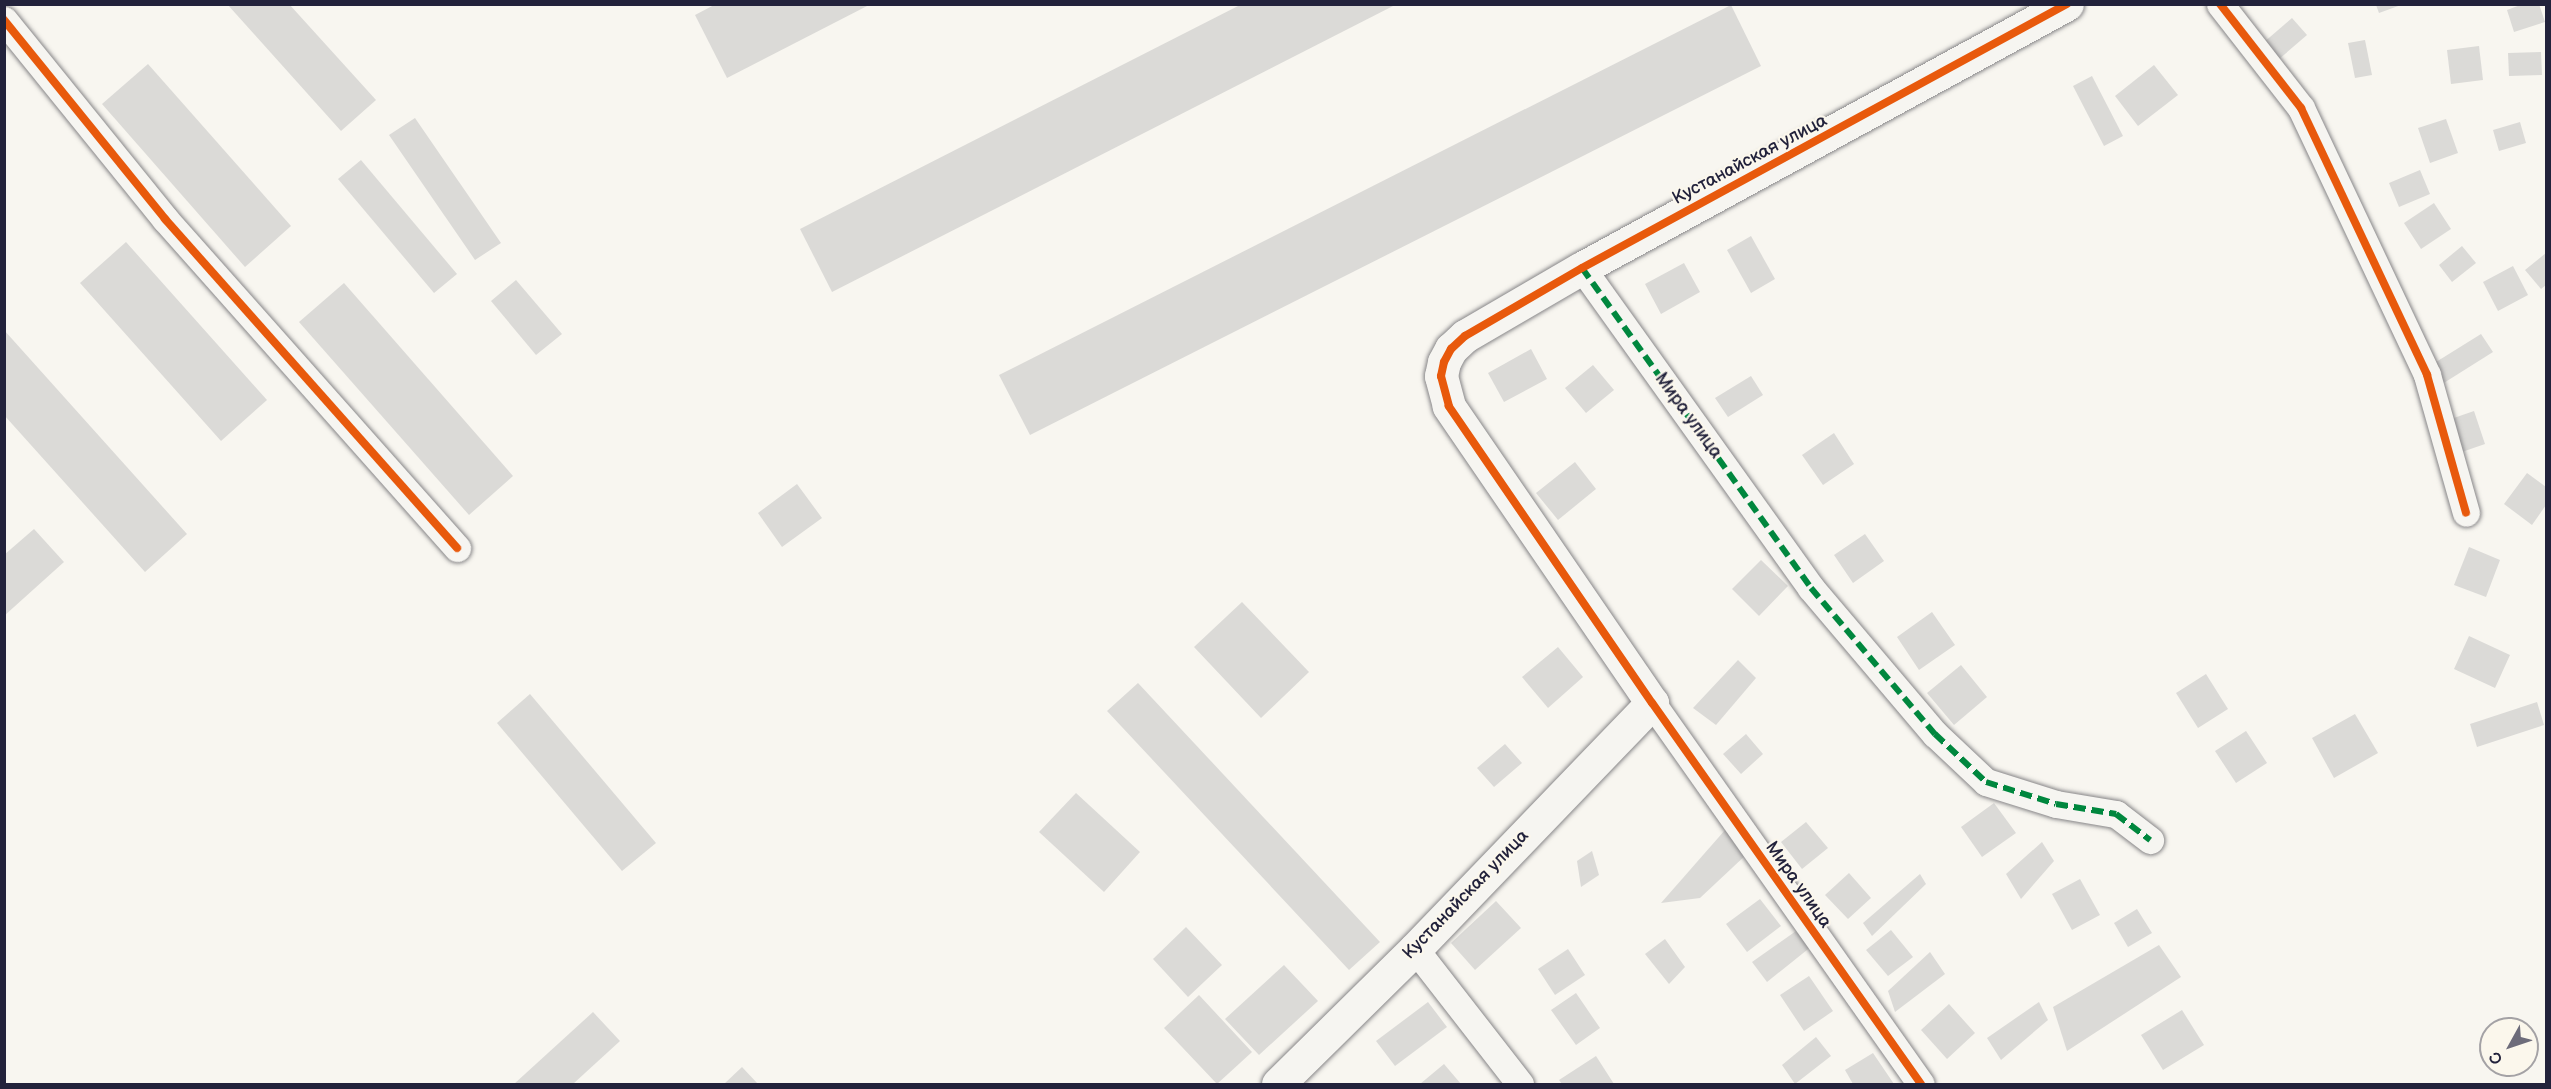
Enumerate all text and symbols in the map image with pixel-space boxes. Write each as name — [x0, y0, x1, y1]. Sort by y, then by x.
street label: Кустанайская улица — [1669, 110, 1831, 210]
street label: Мира улица — [1650, 369, 1726, 463]
street label: Кустанайская улица — [1399, 826, 1533, 964]
street label: Мира улица — [1760, 838, 1836, 932]
north arrow — [2479, 1017, 2539, 1077]
text: С — [2486, 1047, 2507, 1068]

